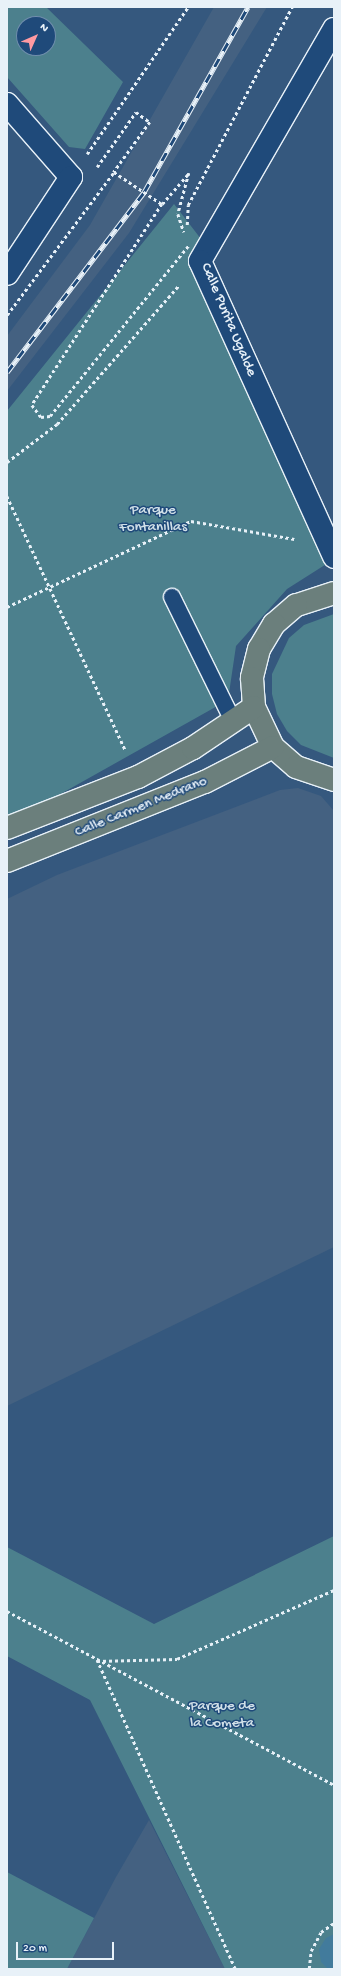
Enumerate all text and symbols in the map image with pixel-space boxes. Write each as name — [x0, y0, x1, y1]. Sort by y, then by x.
north arrow — [16, 16, 56, 56]
text: N — [37, 21, 51, 35]
street label: Calle Purita Ugalde — [196, 261, 260, 379]
park label: Parque Fontanillas — [119, 501, 187, 536]
street label: Calle Carmen Medrano — [72, 772, 210, 842]
park label: Parque de la Cometa — [189, 1697, 255, 1732]
scale bar — [18, 1934, 116, 1960]
text: 20 m — [23, 1942, 47, 1956]

